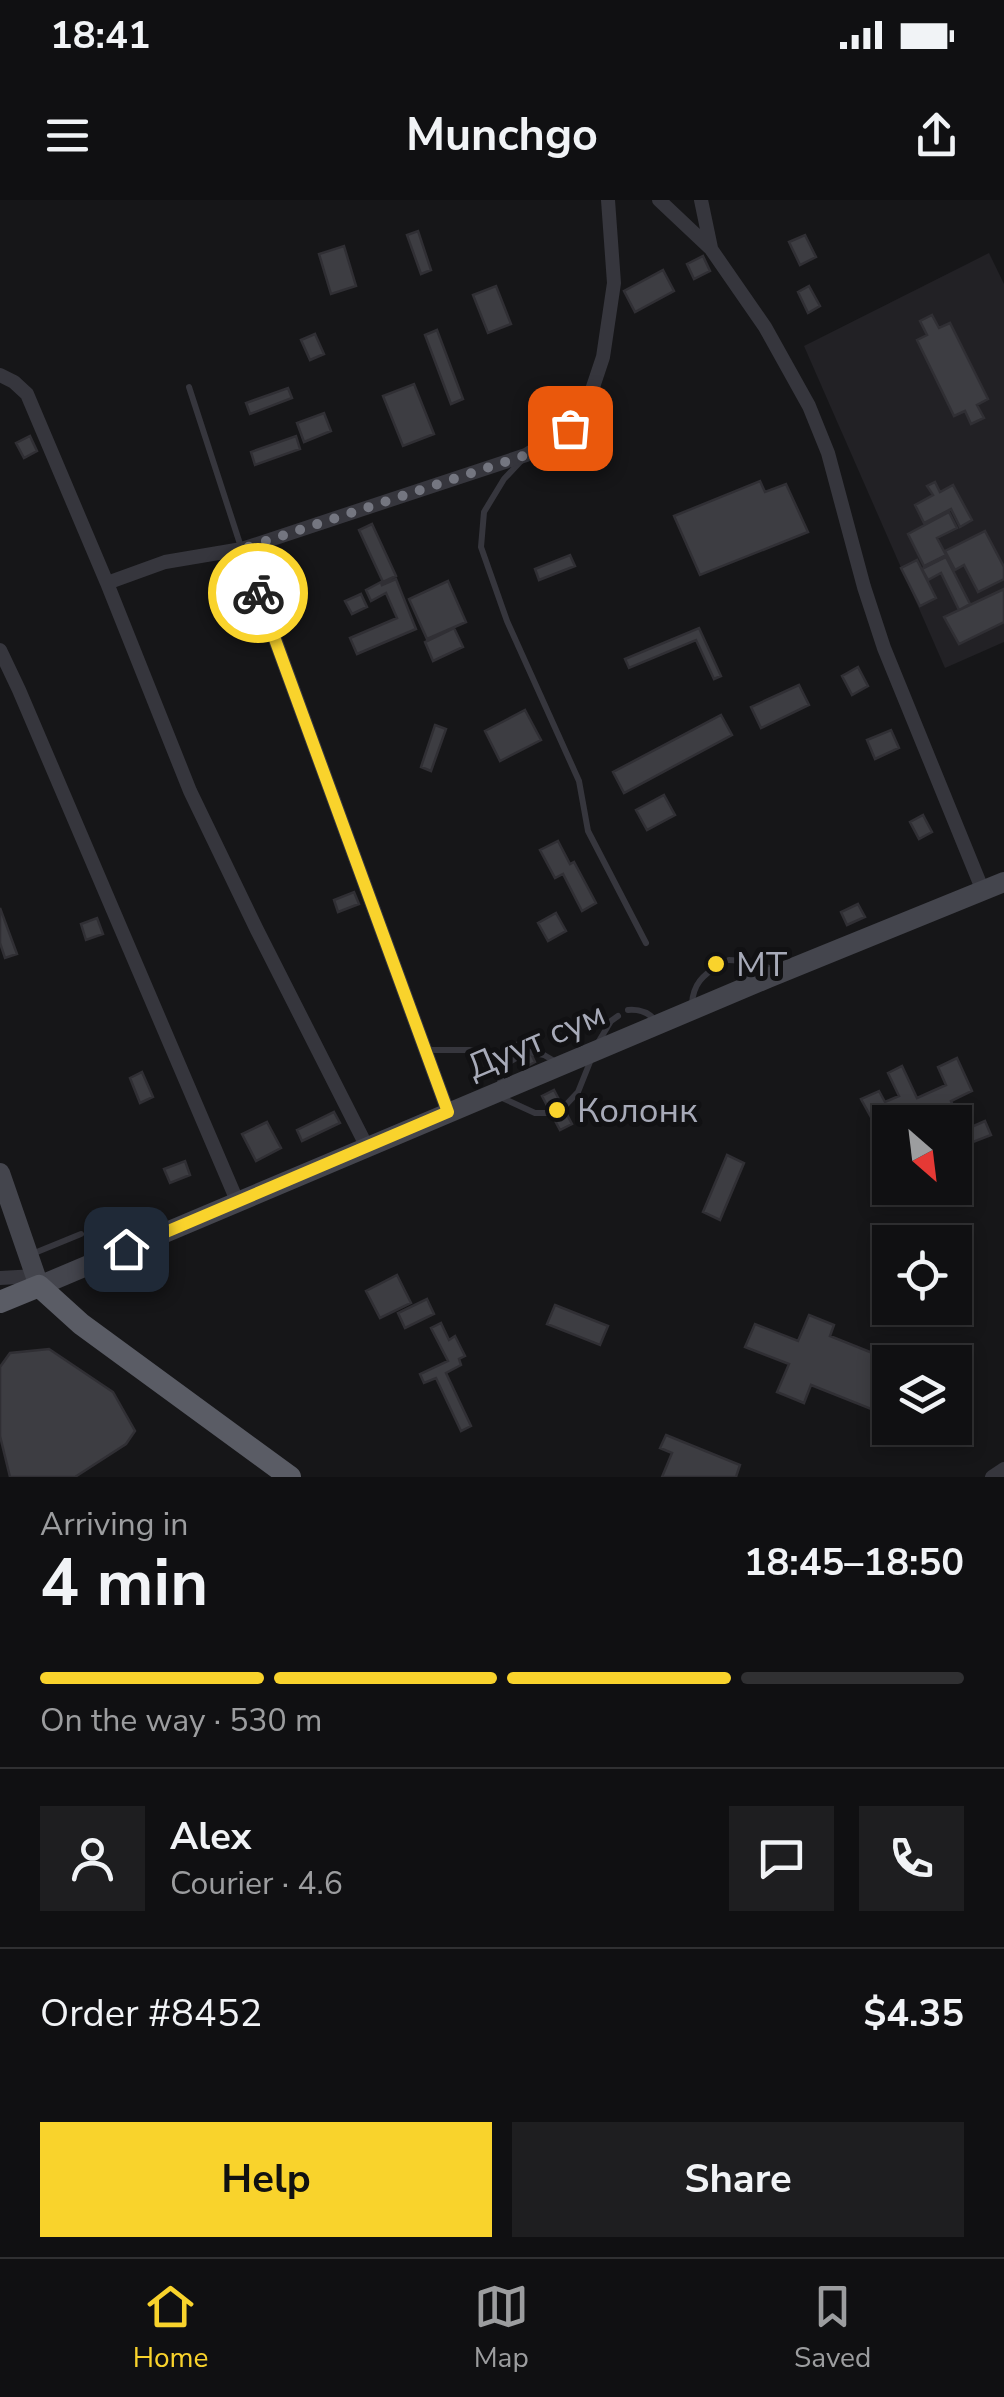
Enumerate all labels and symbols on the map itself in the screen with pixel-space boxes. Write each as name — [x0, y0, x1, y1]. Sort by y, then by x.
pin — [528, 386, 613, 471]
courier — [208, 543, 308, 643]
place label: MT — [736, 941, 787, 988]
marker: MT — [705, 953, 727, 975]
street label: Дуут сум — [460, 990, 612, 1091]
place label: Колонк — [577, 1087, 698, 1134]
marker: Колонк — [546, 1099, 568, 1121]
north arrow — [872, 1105, 972, 1205]
pin — [84, 1207, 169, 1292]

